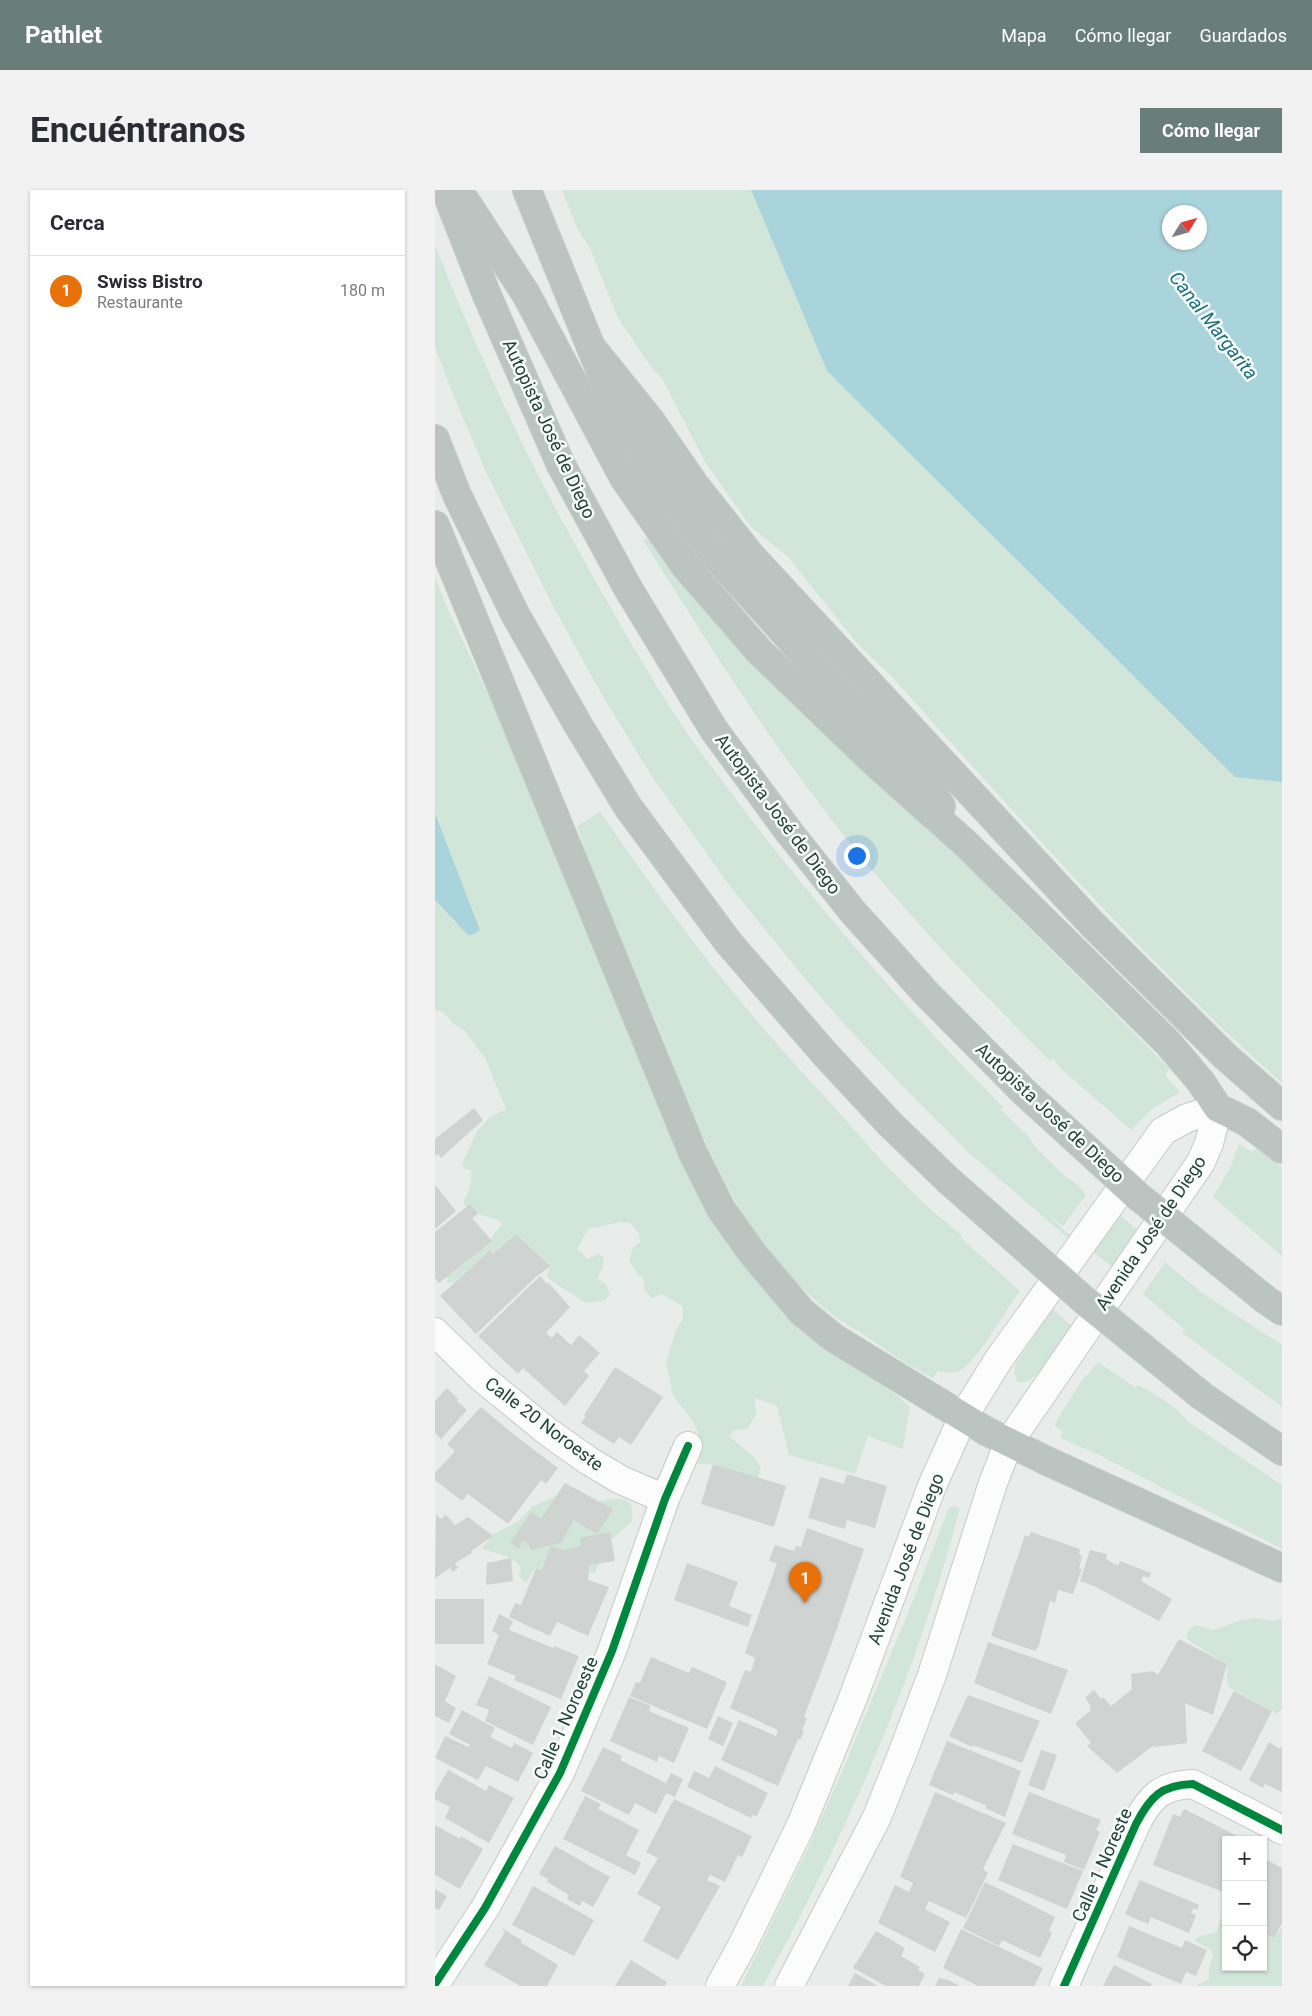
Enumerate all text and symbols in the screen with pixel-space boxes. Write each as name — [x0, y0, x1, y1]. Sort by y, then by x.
text: Pathlet — [25, 21, 102, 49]
text: Mapa — [1001, 25, 1047, 46]
text: Cómo llegar — [1075, 25, 1171, 46]
text: Guardados — [1199, 25, 1287, 46]
button: Cómo llegar — [1140, 108, 1282, 153]
text: Encuéntranos — [30, 110, 246, 151]
north arrow — [1162, 205, 1207, 250]
text: Cerca — [50, 211, 105, 235]
water label: Canal Margarita — [1164, 267, 1263, 384]
text: Swiss Bistro — [97, 270, 203, 293]
text: 1 — [61, 281, 71, 300]
text: 180 m — [340, 281, 385, 300]
text: Restaurante — [97, 293, 183, 312]
street label: Autopista José de Diego — [499, 336, 600, 522]
street label: Autopista José de Diego — [711, 729, 846, 898]
your location — [844, 843, 870, 869]
street label: Autopista José de Diego — [972, 1038, 1129, 1187]
street label: Avenida José de Diego — [1091, 1151, 1210, 1314]
street label: Calle 20 Noroeste — [481, 1372, 608, 1475]
street label: Avenida José de Diego — [863, 1470, 948, 1648]
pin: 1 — [789, 1562, 821, 1603]
street label: Calle 1 Noroeste — [529, 1653, 602, 1783]
street label: Calle 1 Noreste — [1067, 1805, 1136, 1925]
map controls — [1222, 1836, 1267, 1971]
button: + — [1222, 1836, 1267, 1881]
button: − — [1222, 1881, 1267, 1926]
button: locate — [1222, 1926, 1267, 1971]

